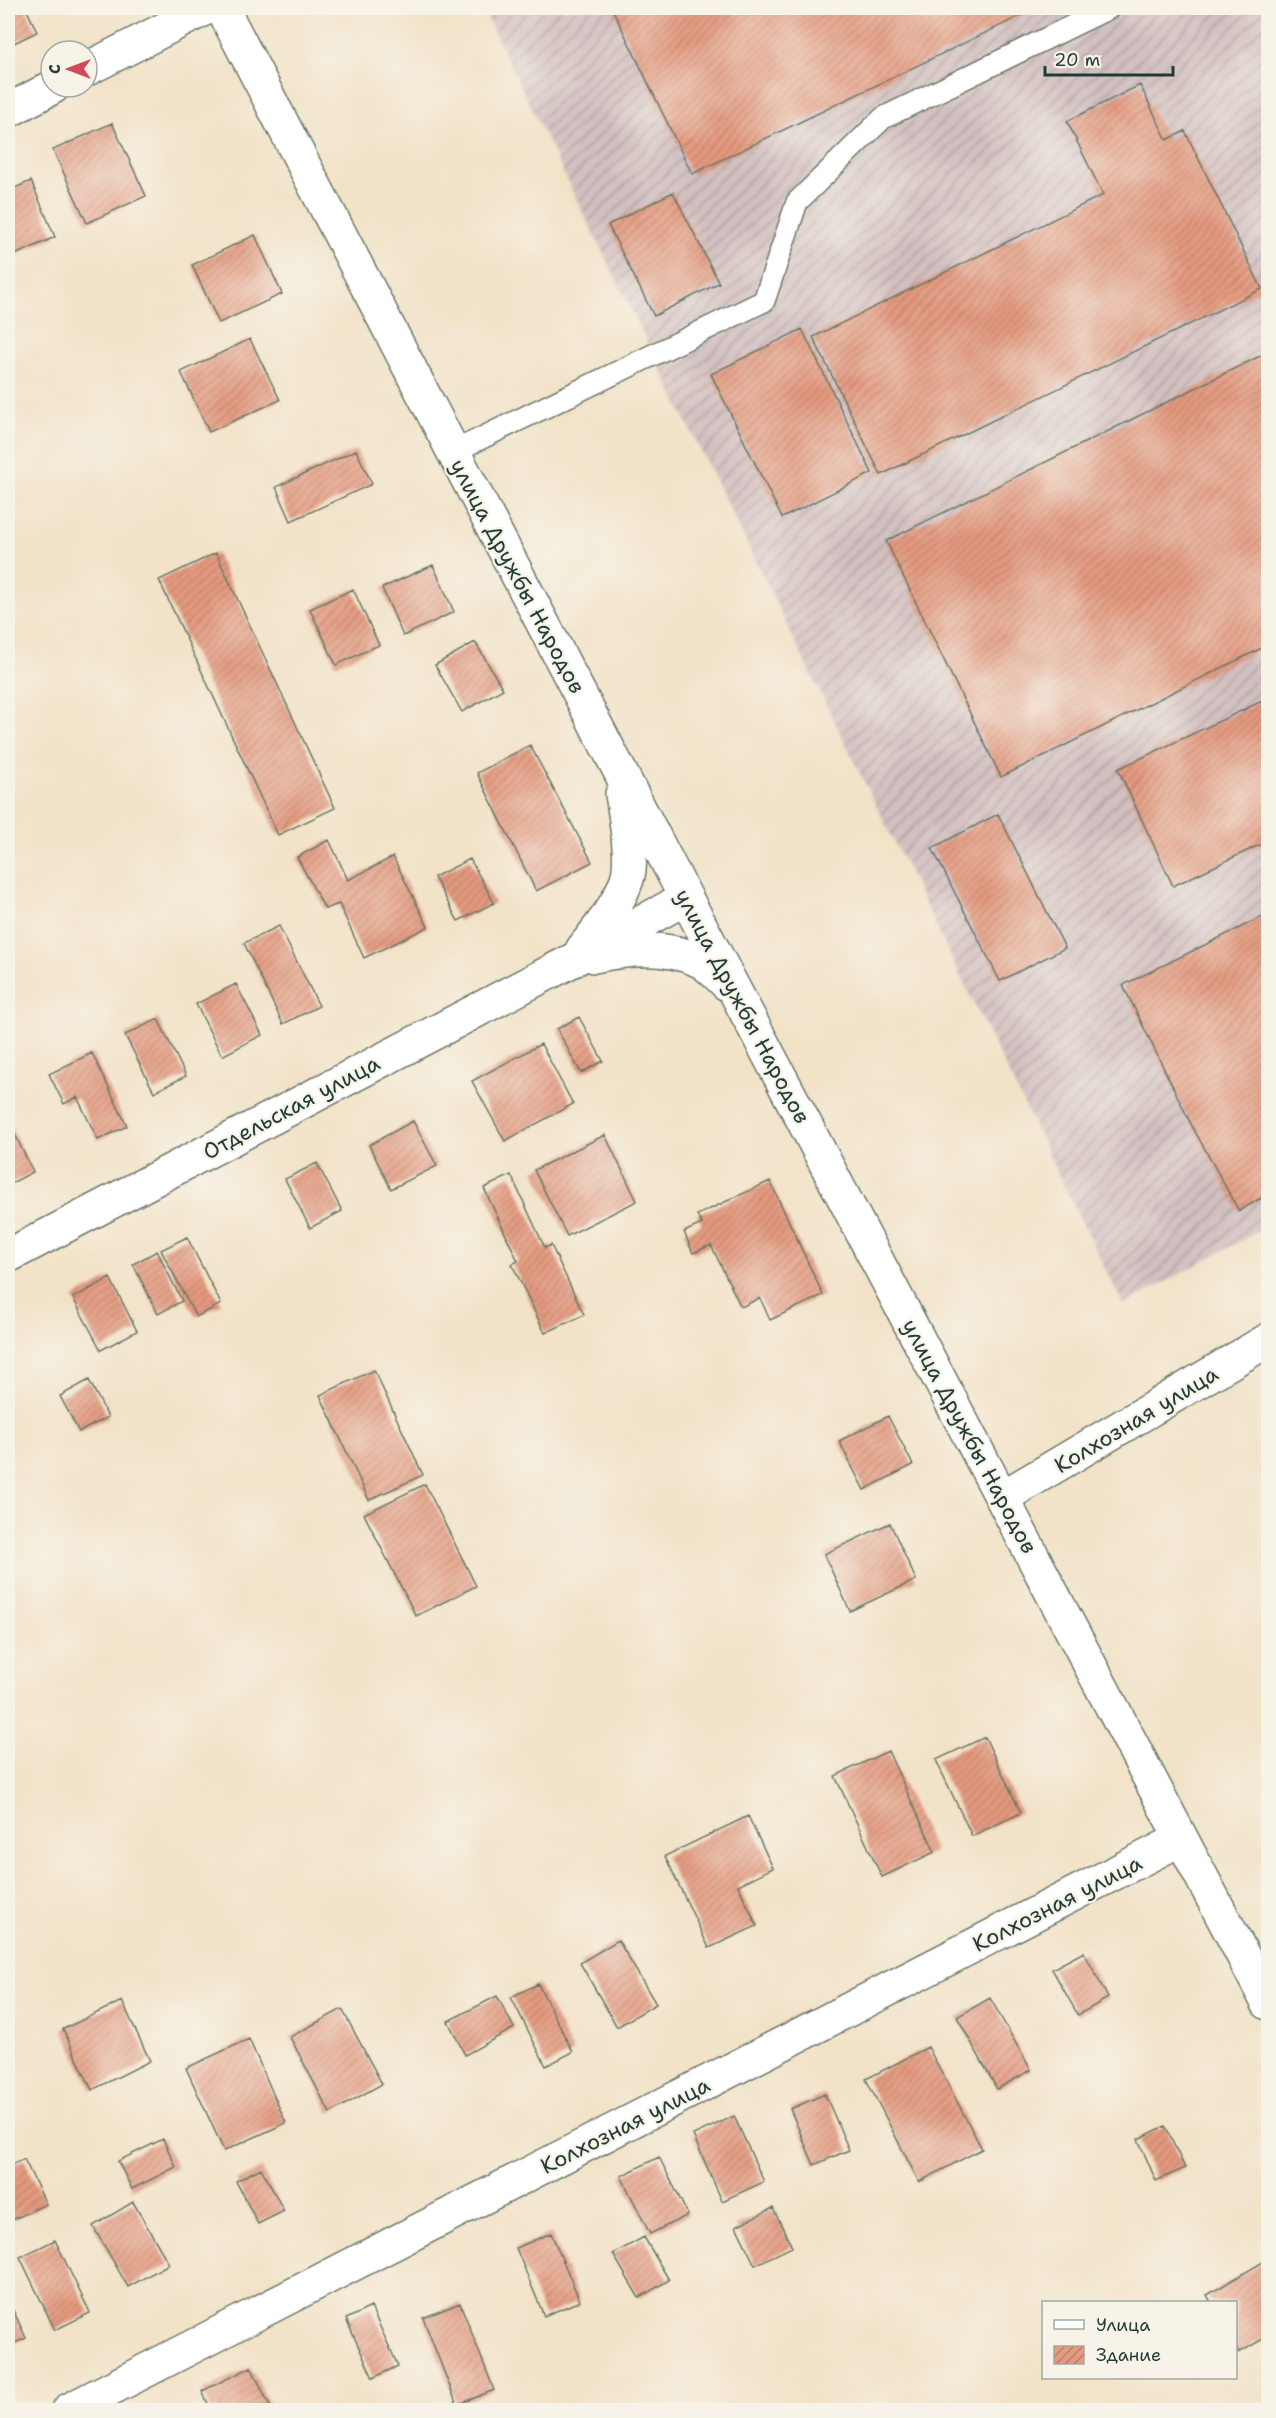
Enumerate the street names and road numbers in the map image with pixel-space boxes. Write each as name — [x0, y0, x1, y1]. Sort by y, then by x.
street label: улица Дружбы Народов — [443, 454, 592, 699]
street label: улица Дружбы Народов — [668, 884, 817, 1129]
street label: Отдельская улица — [198, 1048, 385, 1166]
street label: улица Дружбы Народов — [895, 1314, 1044, 1559]
street label: Колхозная улица — [1049, 1359, 1224, 1480]
street label: Колхозная улица — [968, 1848, 1147, 1959]
street label: Колхозная улица — [536, 2070, 715, 2181]

